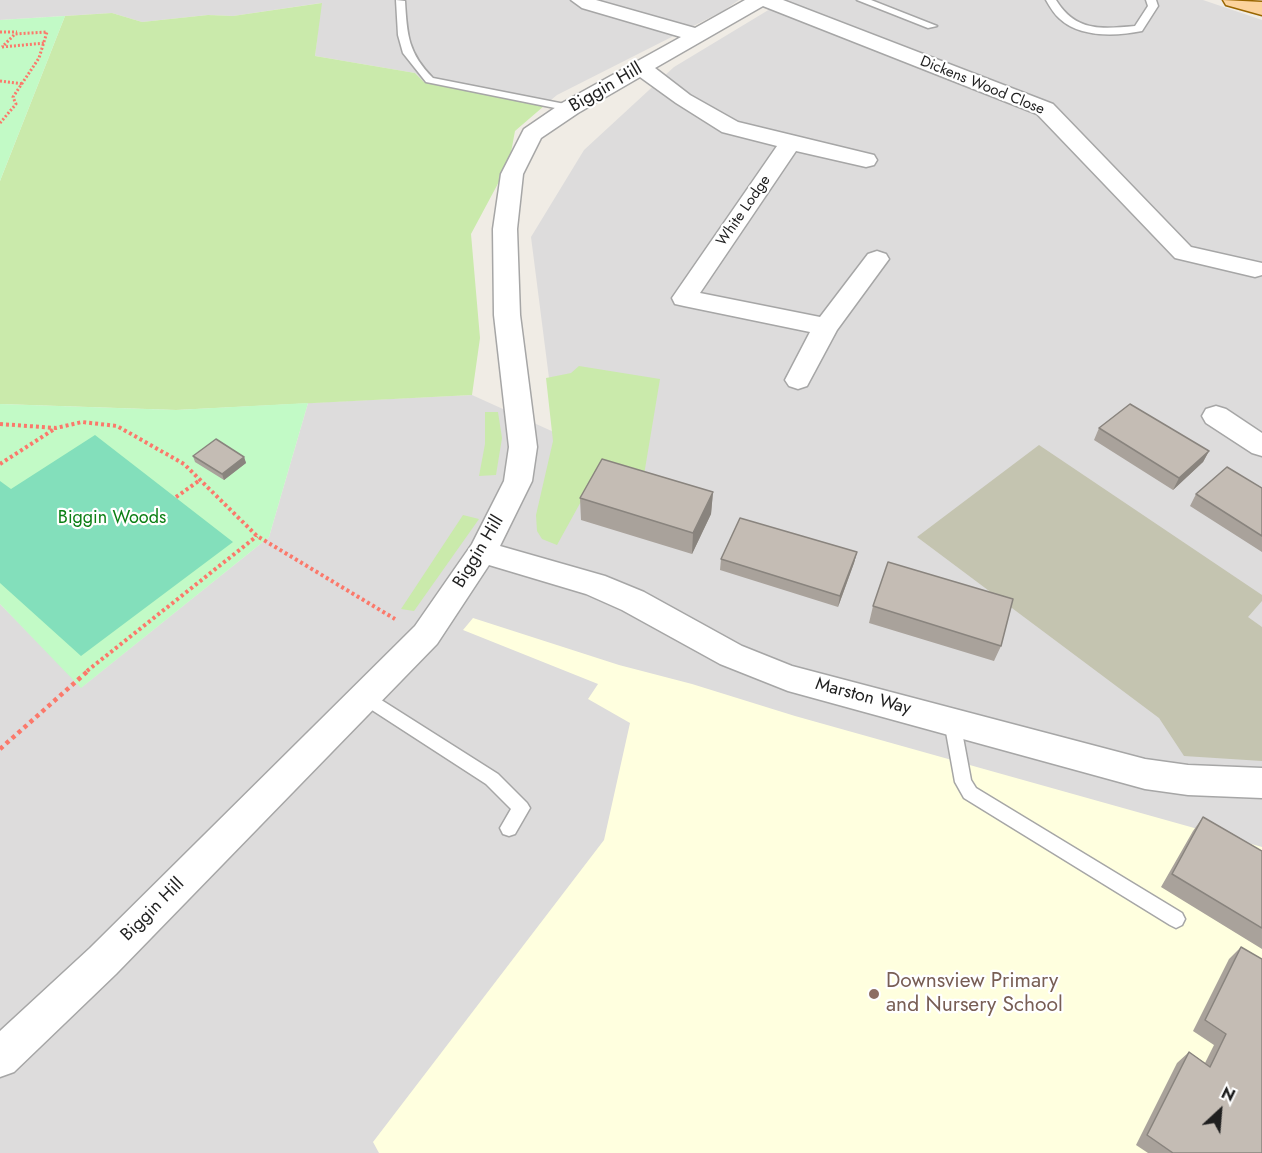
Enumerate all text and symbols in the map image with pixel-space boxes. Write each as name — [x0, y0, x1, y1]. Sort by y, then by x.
street label: Dickens Wood Close — [917, 53, 1047, 119]
street label: Biggin Hill — [566, 58, 646, 118]
street label: White Lodge — [713, 172, 775, 250]
park label: Biggin Woods — [58, 508, 166, 530]
street label: Biggin Hill — [449, 512, 509, 592]
street label: Marston Way — [813, 674, 913, 720]
street label: Biggin Hill — [117, 874, 189, 946]
place label: Downsview Primary and Nursery School — [886, 969, 1063, 1019]
marker: Downsview Primary and Nursery School — [867, 987, 881, 1001]
north arrow — [1190, 1081, 1250, 1141]
text: N — [1217, 1081, 1239, 1107]

